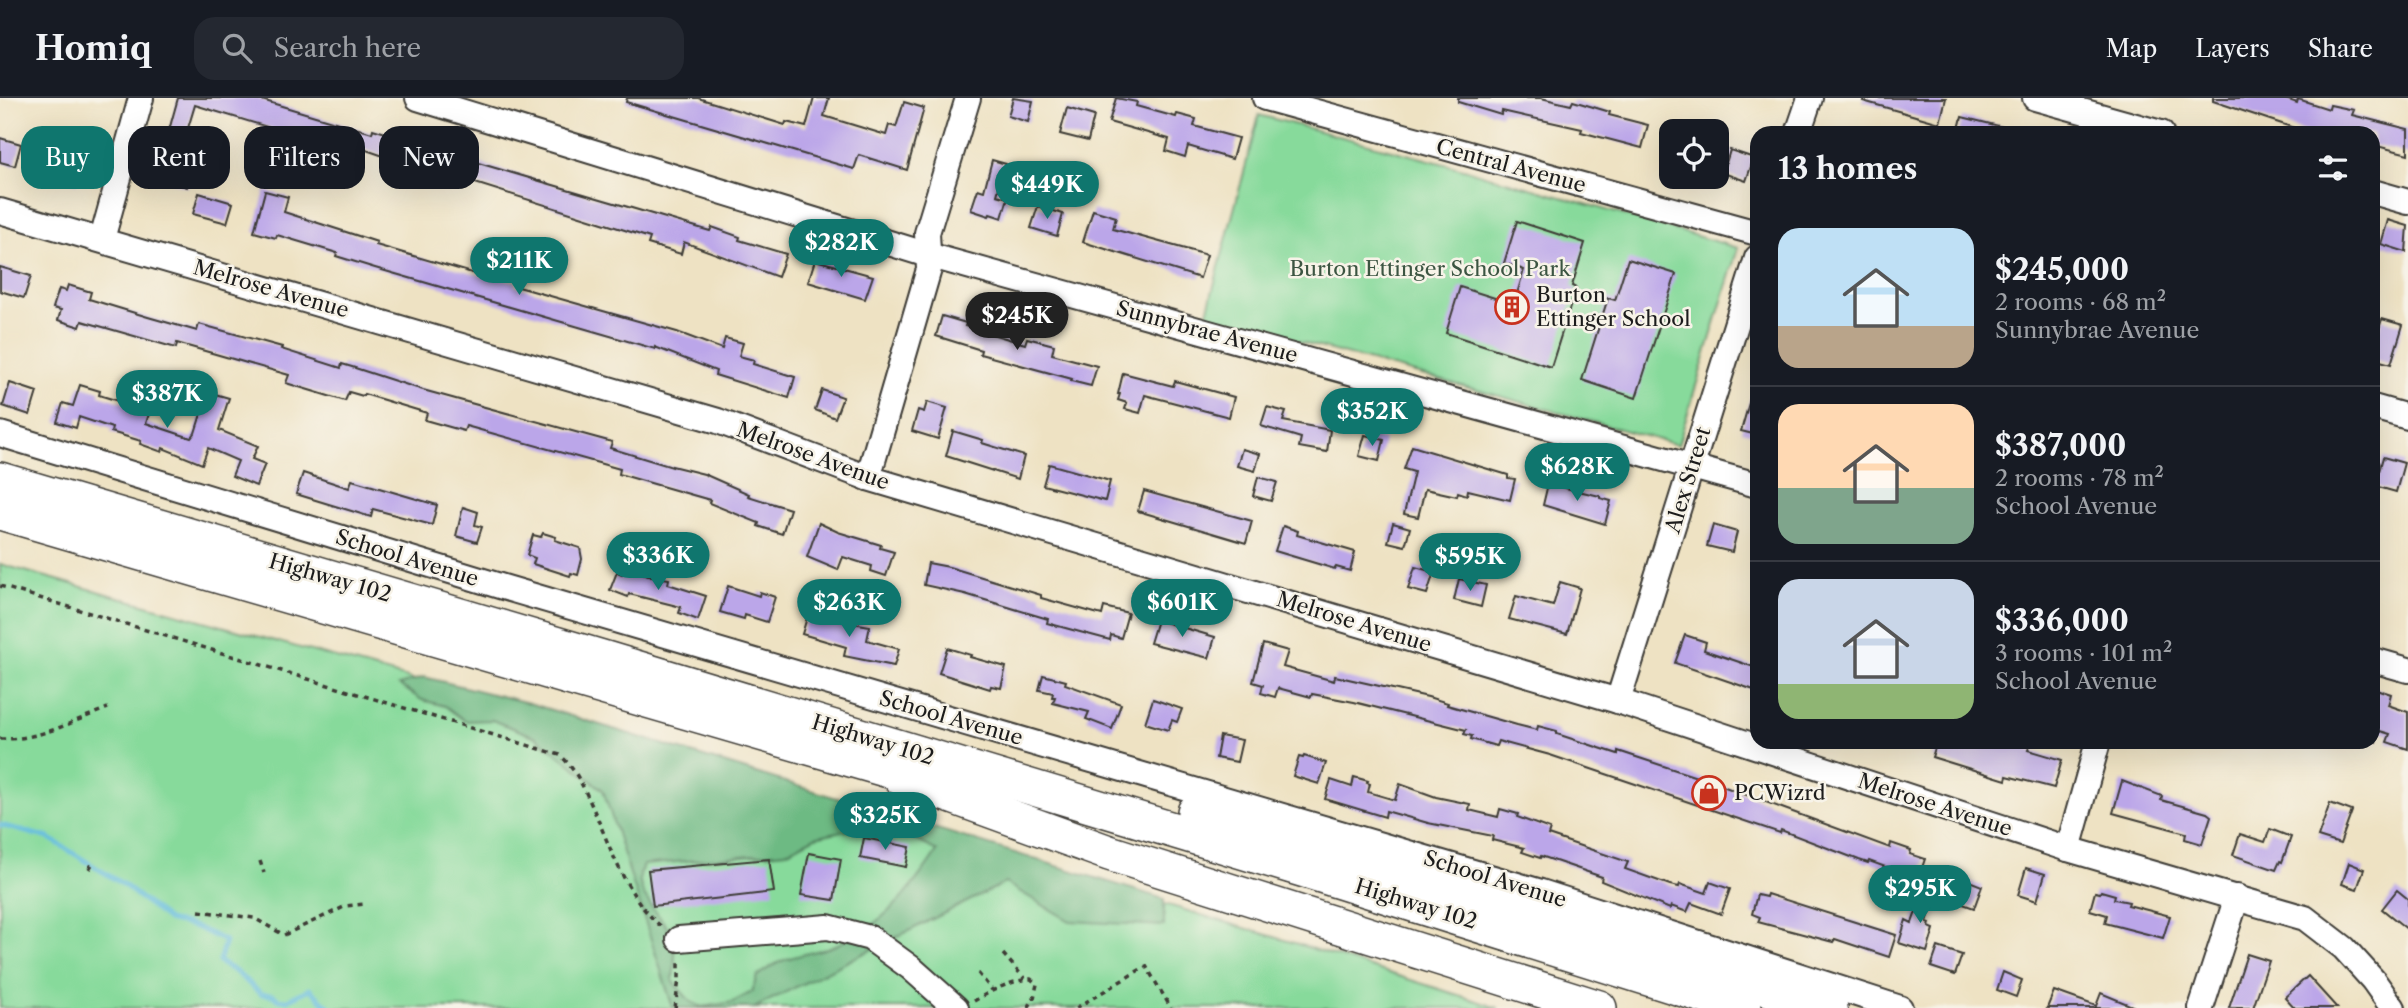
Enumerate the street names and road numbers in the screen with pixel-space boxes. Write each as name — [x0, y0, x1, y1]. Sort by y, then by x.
street label: Central Avenue — [1434, 134, 1589, 198]
street label: Melrose Avenue — [191, 254, 352, 323]
street label: Sunnybrae Avenue — [1114, 295, 1300, 368]
street label: Melrose Avenue — [733, 416, 893, 495]
street label: Alex Street — [1659, 423, 1716, 537]
street label: School Avenue — [333, 524, 482, 591]
street label: Highway 102 — [266, 548, 394, 607]
street label: Melrose Avenue — [1274, 586, 1435, 657]
street label: School Avenue — [876, 685, 1026, 750]
street label: Highway 102 — [809, 709, 937, 770]
street label: Melrose Avenue — [1855, 768, 2015, 841]
street label: School Avenue — [1421, 845, 1570, 912]
street label: Highway 102 — [1352, 873, 1480, 934]

